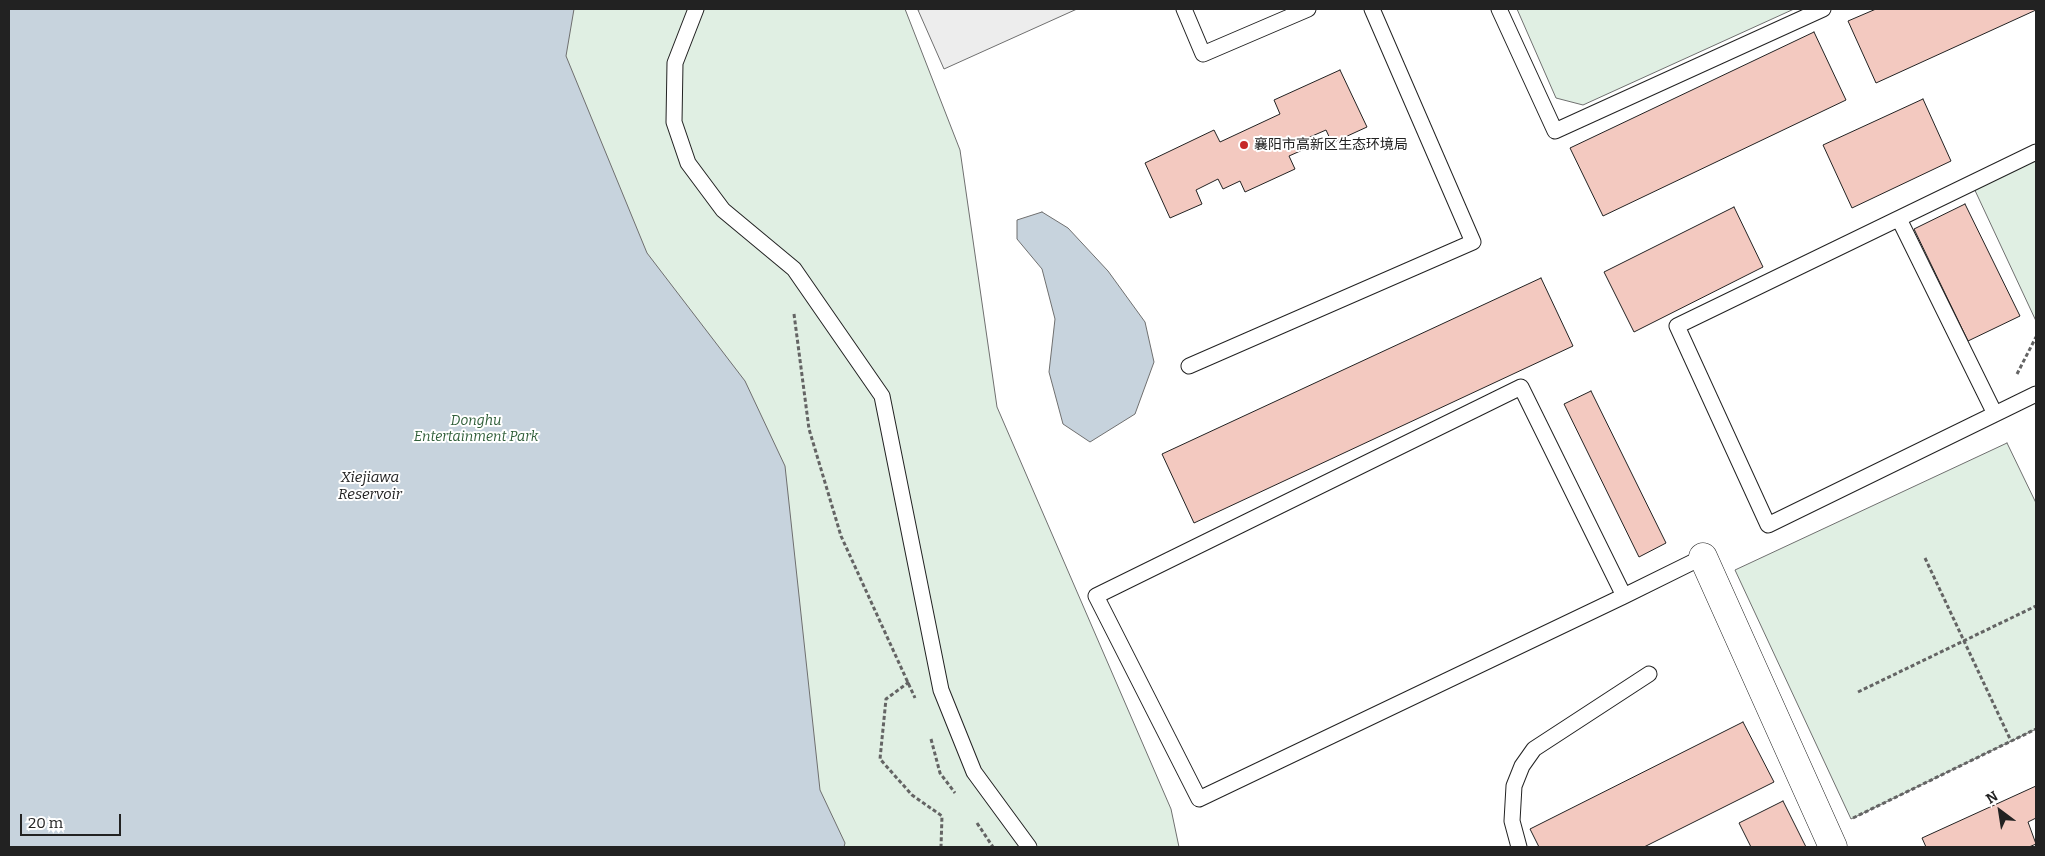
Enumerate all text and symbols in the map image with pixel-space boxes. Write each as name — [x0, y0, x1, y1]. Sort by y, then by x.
place label: 襄阳市高新区生态环境局 — [1254, 137, 1408, 153]
marker: 襄阳市高新区生态环境局 — [1238, 139, 1250, 151]
park label: Donghu Entertainment Park — [414, 413, 538, 446]
water label: Xiejiawa Reservoir — [338, 469, 402, 504]
north arrow — [1975, 786, 2025, 836]
text: N — [1983, 788, 2001, 808]
scale bar — [22, 804, 124, 836]
text: 20 m — [28, 814, 63, 832]

